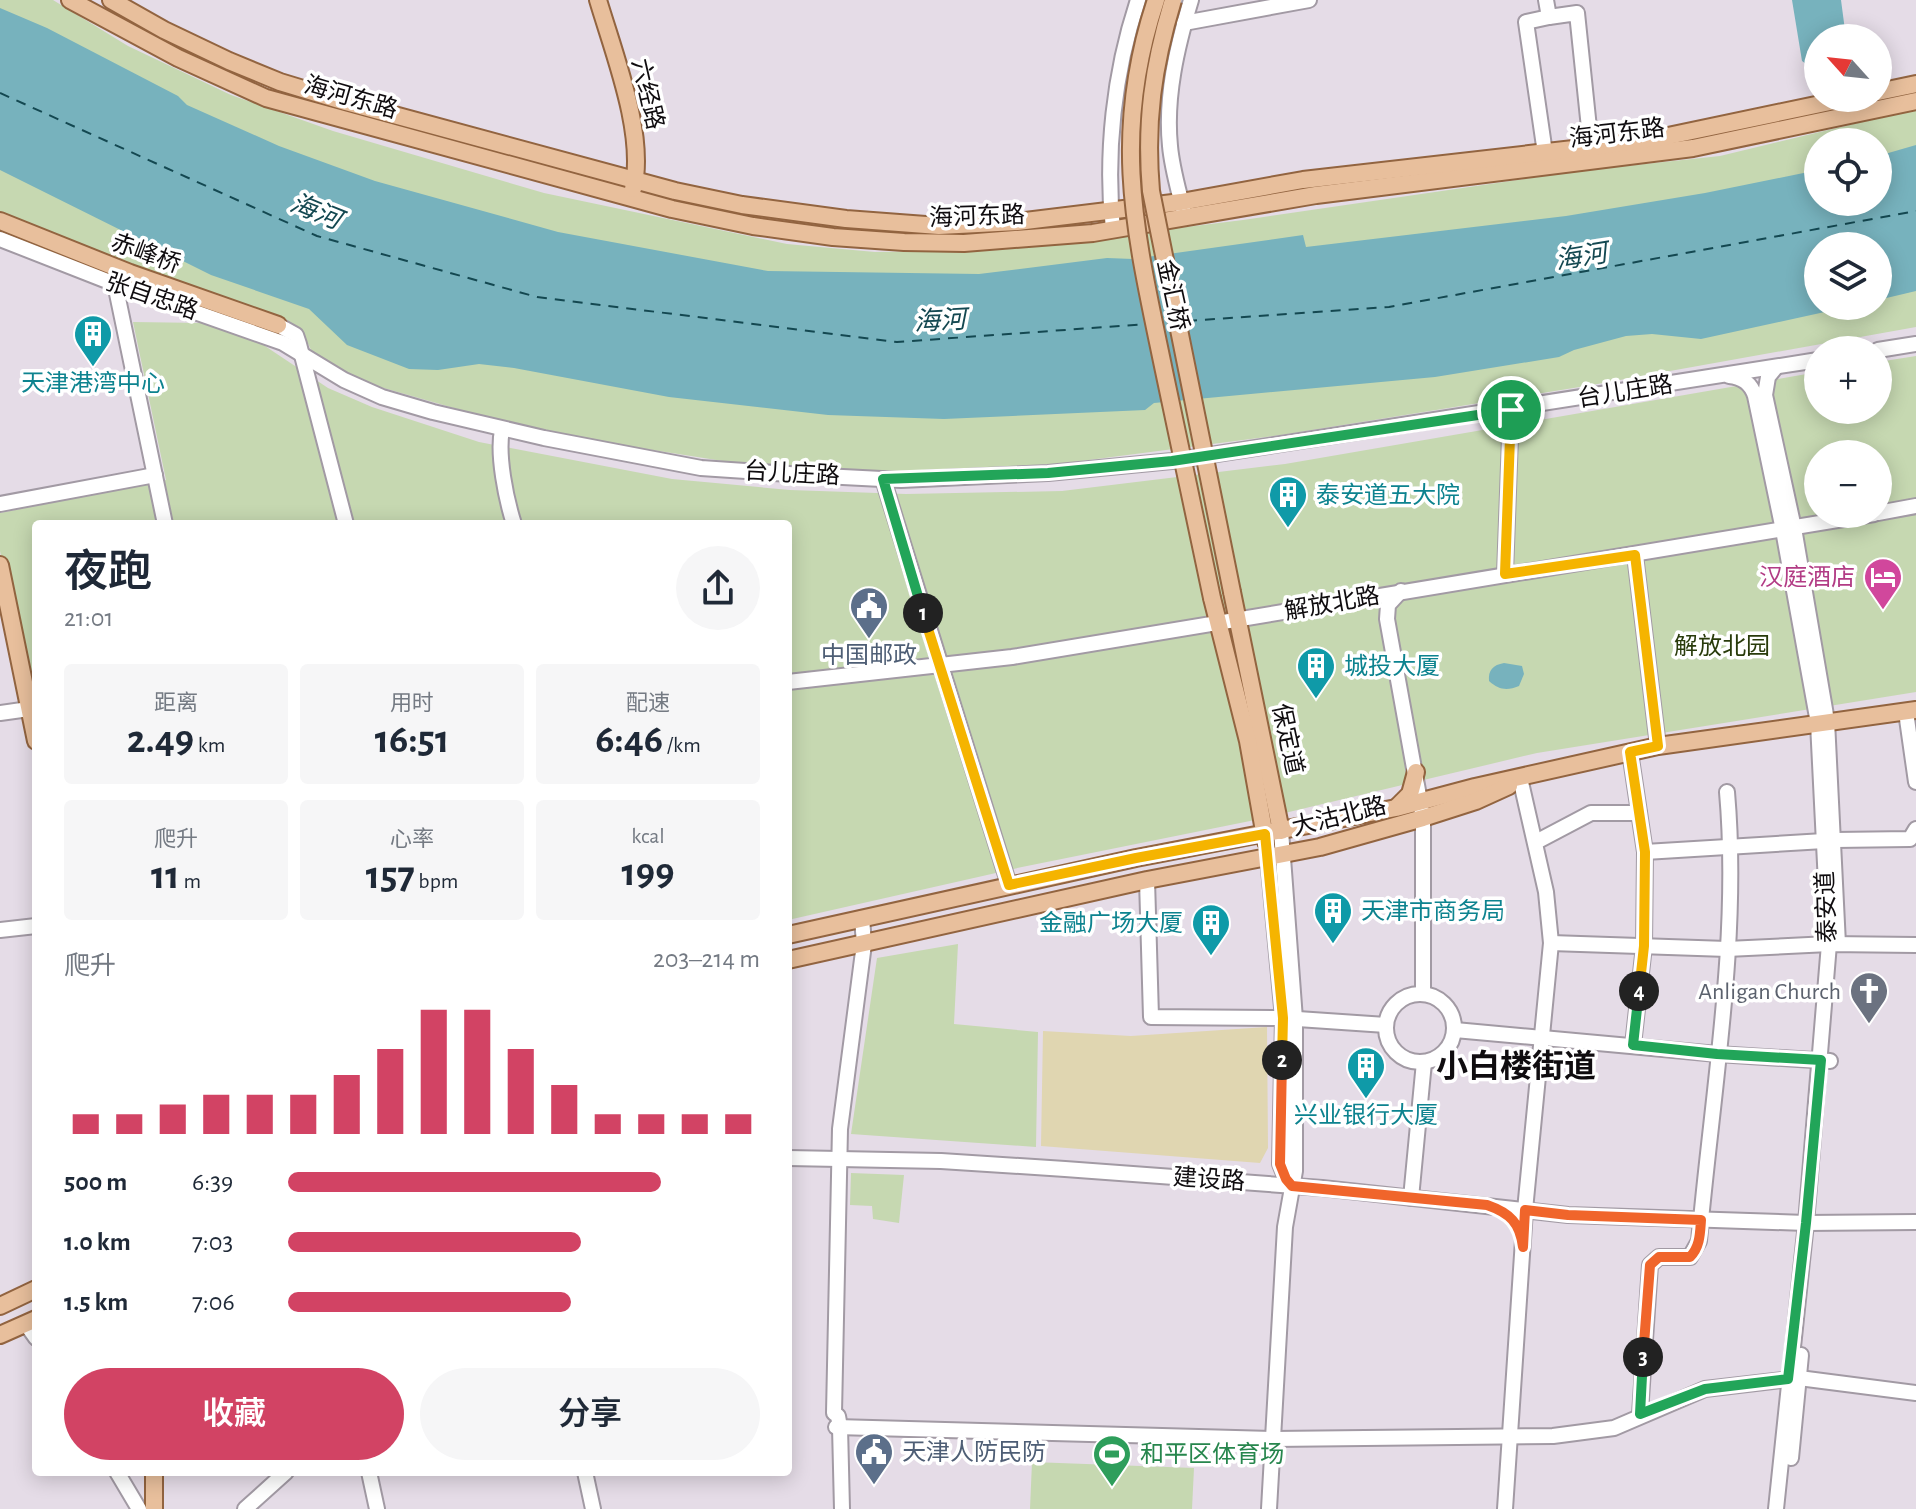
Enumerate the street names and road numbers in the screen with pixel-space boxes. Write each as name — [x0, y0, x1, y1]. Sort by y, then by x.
street label: 六经路 — [627, 56, 669, 132]
street label: 海河东路 — [301, 71, 401, 123]
street label: 海河东路 — [1568, 114, 1666, 152]
street label: 海河东路 — [929, 201, 1025, 231]
street label: 赤峰桥 — [108, 228, 184, 278]
street label: 金汇桥 — [1153, 257, 1193, 333]
street label: 张自忠路 — [102, 268, 202, 324]
street label: 台儿庄路 — [1576, 371, 1674, 411]
street label: 台儿庄路 — [743, 458, 841, 488]
street label: 解放北路 — [1282, 582, 1382, 624]
street label: 保定道 — [1268, 701, 1308, 777]
street label: 大沽北路 — [1289, 792, 1389, 840]
street label: 泰安道 — [1812, 871, 1840, 943]
street label: 建设路 — [1172, 1164, 1246, 1194]

